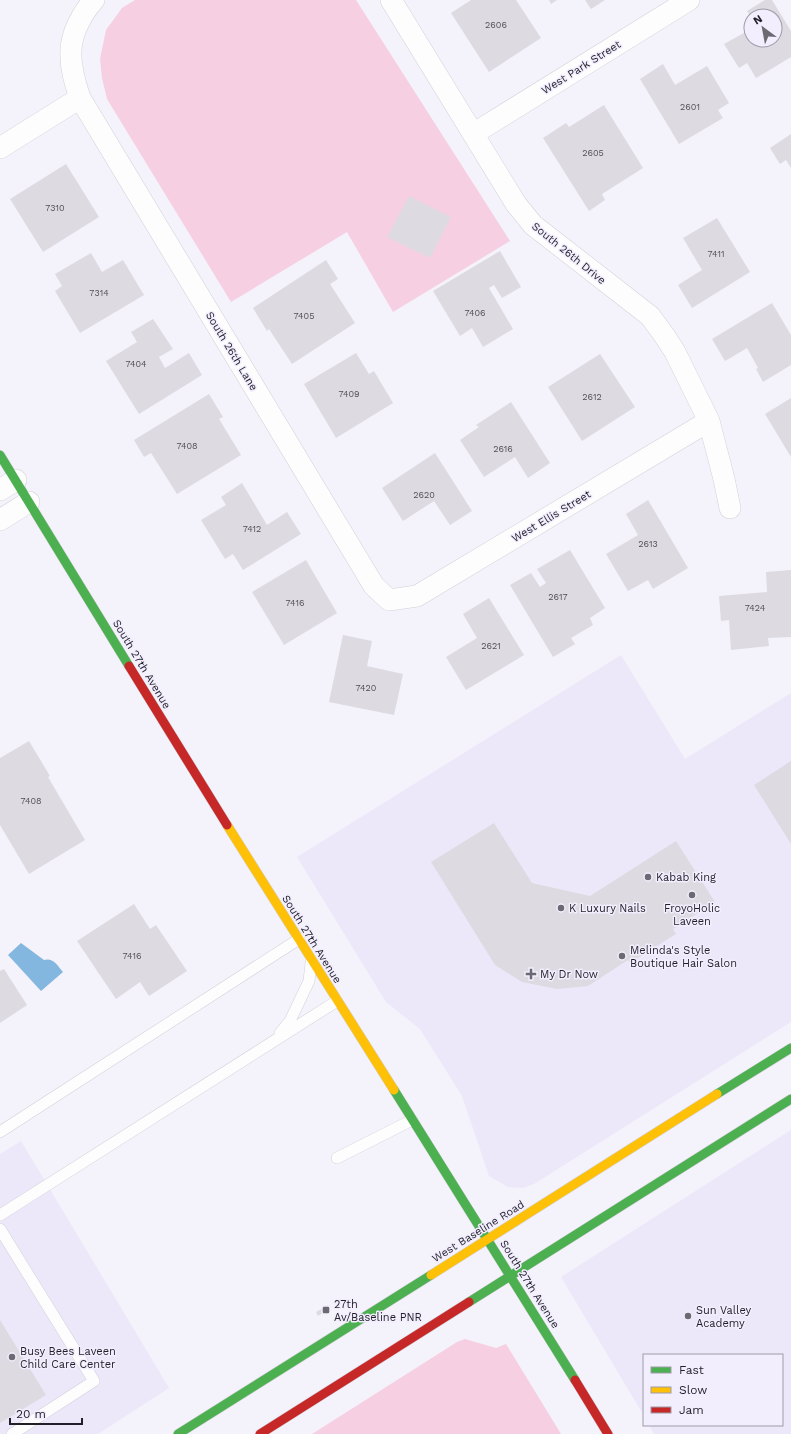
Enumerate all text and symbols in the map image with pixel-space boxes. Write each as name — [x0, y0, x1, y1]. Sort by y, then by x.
north arrow — [743, 8, 783, 48]
text: N — [751, 12, 765, 28]
house number: 2606 — [485, 20, 507, 30]
street label: West Park Street — [539, 38, 624, 97]
house number: 2601 — [680, 102, 700, 112]
house number: 2605 — [582, 148, 604, 158]
house number: 7310 — [45, 203, 65, 213]
street label: South 26th Drive — [529, 220, 608, 287]
house number: 7411 — [708, 249, 724, 259]
house number: 7314 — [89, 288, 109, 298]
house number: 7406 — [464, 308, 486, 318]
street label: South 26th Lane — [203, 309, 260, 393]
house number: 7405 — [294, 311, 314, 321]
house number: 7404 — [125, 359, 147, 369]
house number: 7409 — [338, 389, 360, 399]
house number: 2612 — [582, 392, 602, 402]
house number: 7408 — [176, 441, 198, 451]
house number: 2616 — [493, 444, 513, 454]
street label: West Ellis Street — [509, 487, 594, 545]
house number: 2620 — [413, 490, 435, 500]
house number: 7412 — [243, 524, 261, 534]
house number: 2613 — [638, 539, 658, 549]
house number: 2617 — [548, 592, 568, 602]
house number: 7416 — [286, 598, 304, 608]
house number: 7424 — [745, 603, 766, 613]
street label: South 27th Avenue — [110, 617, 173, 711]
house number: 2621 — [481, 641, 501, 651]
house number: 7420 — [356, 683, 377, 693]
house number: 7408 — [20, 796, 42, 806]
place label: Kabab King — [656, 871, 716, 884]
marker: Kabab King — [643, 872, 653, 882]
marker: FroyoHolic Laveen — [687, 890, 697, 900]
street label: South 27th Avenue — [279, 893, 344, 986]
place label: K Luxury Nails — [569, 902, 646, 915]
place label: FroyoHolic Laveen — [664, 902, 720, 928]
marker: K Luxury Nails — [556, 903, 566, 913]
place label: Melinda's Style Boutique Hair Salon — [630, 944, 737, 970]
house number: 7416 — [123, 951, 141, 961]
marker: Melinda's Style Boutique Hair Salon — [617, 951, 627, 961]
marker: My Dr Now — [525, 968, 537, 980]
place label: My Dr Now — [540, 968, 598, 981]
street label: West Baseline Road — [430, 1198, 527, 1265]
street label: South 27th Avenue — [497, 1238, 562, 1331]
place label: 27th Av/Baseline PNR — [334, 1298, 422, 1324]
place label: Sun Valley Academy — [696, 1304, 751, 1330]
marker: 27th Av/Baseline PNR — [321, 1305, 331, 1315]
marker: Sun Valley Academy — [683, 1311, 693, 1321]
place label: Busy Bees Laveen Child Care Center — [20, 1345, 116, 1371]
marker: Busy Bees Laveen Child Care Center — [7, 1352, 17, 1362]
legend — [643, 1354, 783, 1426]
text: Fast — [679, 1363, 704, 1377]
text: Slow — [679, 1383, 707, 1397]
scale bar — [10, 1400, 82, 1426]
text: Jam — [679, 1403, 704, 1417]
text: 20 m — [16, 1407, 46, 1421]

